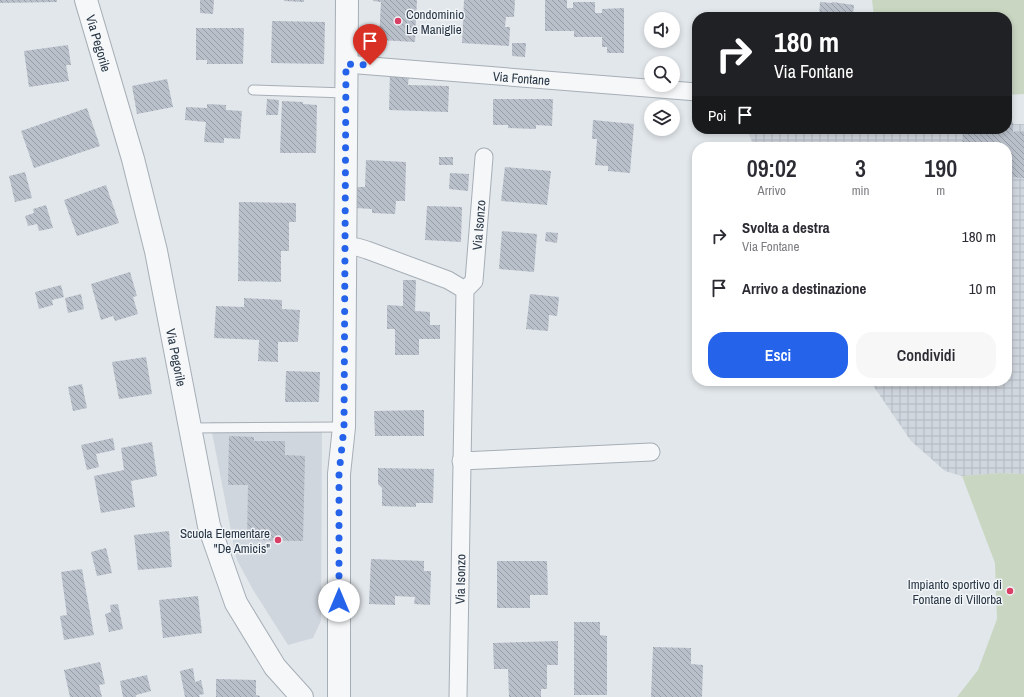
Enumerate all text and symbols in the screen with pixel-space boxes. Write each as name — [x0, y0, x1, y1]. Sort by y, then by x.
place label: Condominio Le Maniglie — [406, 6, 464, 38]
map controls — [644, 12, 680, 136]
button: sound — [644, 12, 680, 48]
street label: Via Pegorile — [82, 13, 115, 74]
marker: Condominio Le Maniglie — [393, 16, 403, 26]
text: 180 m — [774, 23, 839, 61]
pin — [353, 24, 387, 65]
icon: right — [708, 28, 760, 80]
icon: arrive — [359, 30, 381, 52]
button: search — [644, 56, 680, 92]
text: Via Fontane — [774, 59, 853, 84]
street label: Via Fontane — [492, 67, 551, 89]
button: layers — [644, 100, 680, 136]
icon: arrive — [734, 104, 756, 126]
text: Poi — [708, 105, 726, 126]
text: 09:02 — [747, 152, 797, 184]
text: 3 — [855, 152, 866, 184]
text: 190 — [924, 152, 957, 184]
text: Arrivo — [758, 182, 786, 199]
text: min — [852, 182, 869, 199]
text: m — [936, 182, 945, 199]
street label: Via Isonzo — [468, 199, 489, 251]
text: Svolta a destra — [742, 217, 830, 238]
icon: right — [708, 225, 730, 247]
text: 180 m — [962, 226, 996, 247]
text: Via Fontane — [742, 238, 799, 255]
icon: arrive — [708, 277, 730, 299]
text: Arrivo a destinazione — [742, 278, 866, 299]
text: 10 m — [969, 278, 996, 299]
street label: Via Pegorile — [163, 327, 190, 388]
button: Esci — [708, 332, 848, 378]
button: Condividi — [856, 332, 996, 378]
place label: Scuola Elementare "De Amicis" — [180, 525, 270, 557]
marker: Scuola Elementare "De Amicis" — [273, 535, 283, 545]
street label: Via Isonzo — [451, 554, 469, 604]
place label: Impianto sportivo di Fontane di Villorba — [908, 576, 1002, 608]
position arrow — [318, 580, 360, 622]
marker: Impianto sportivo di Fontane di Villorba — [1005, 586, 1015, 596]

